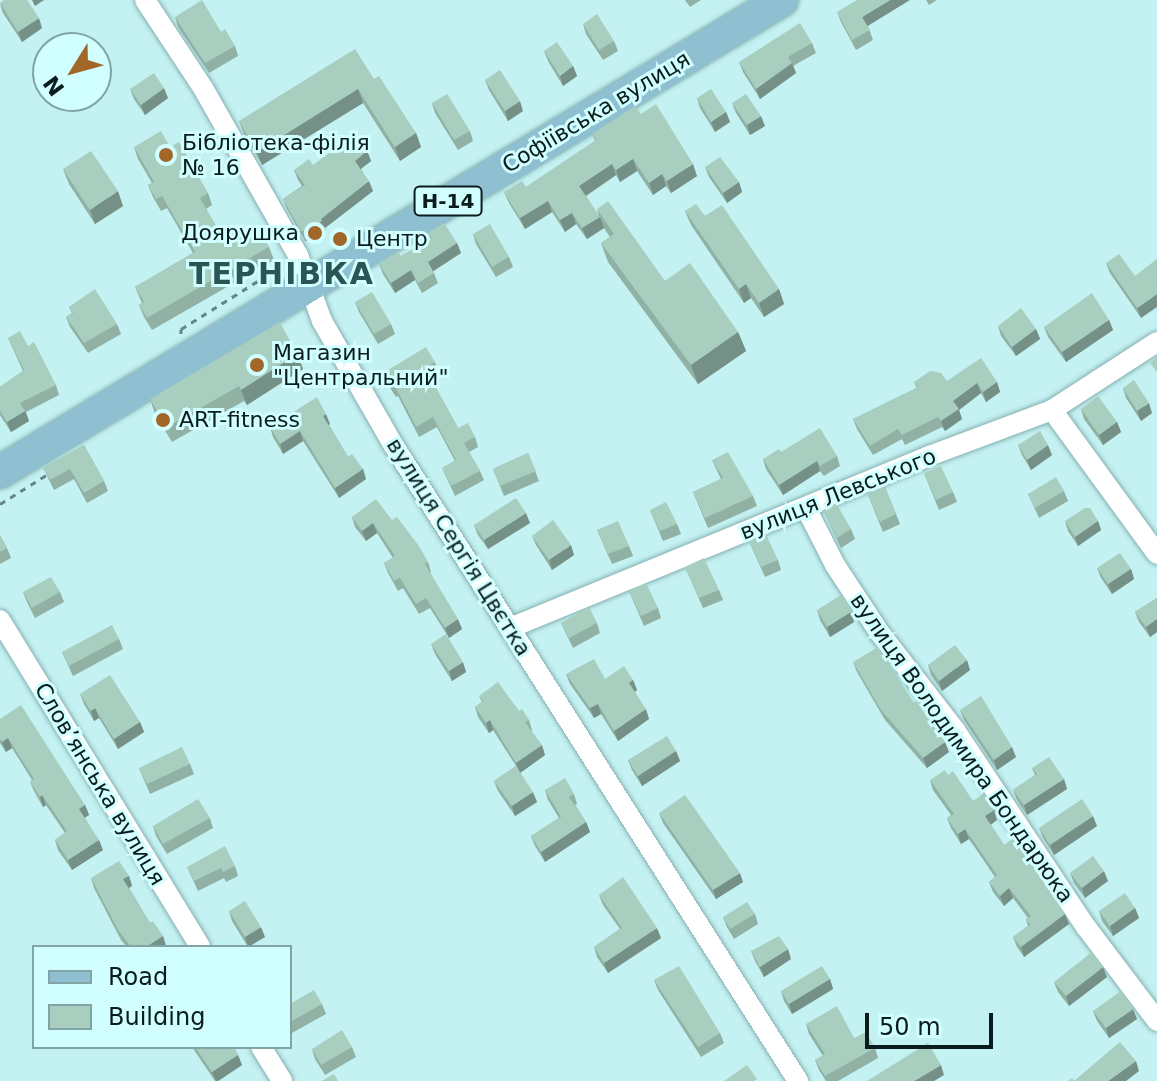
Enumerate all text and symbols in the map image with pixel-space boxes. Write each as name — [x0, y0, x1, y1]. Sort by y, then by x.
north arrow — [32, 32, 112, 112]
street label: Софіївська вулиця — [497, 46, 695, 178]
text: N — [39, 71, 70, 100]
place label: Бібліотека-філія № 16 — [182, 129, 370, 180]
marker: Бібліотека-філія № 16 — [157, 146, 175, 164]
road number: Н-14 — [412, 185, 484, 217]
place label: Доярушка — [181, 220, 299, 246]
marker: Доярушка — [306, 224, 324, 242]
place label: Центр — [356, 226, 428, 252]
marker: Центр — [331, 230, 349, 248]
district label: ТЕРНІВКА — [189, 256, 375, 292]
place label: Магазин "Центральний" — [273, 339, 449, 390]
marker: Магазин "Центральний" — [248, 356, 266, 374]
place label: ART-fitness — [179, 407, 300, 433]
marker: ART-fitness — [154, 411, 172, 429]
street label: вулиця Сергія Цвєтка — [381, 433, 537, 661]
street label: вулиця Левського — [736, 443, 940, 545]
street label: вулиця Володимира Бондарюка — [845, 588, 1079, 908]
street label: Словʼянська вулиця — [29, 678, 171, 890]
legend — [32, 945, 292, 1049]
text: Road — [108, 963, 168, 991]
scale bar — [869, 997, 997, 1047]
text: Building — [108, 1003, 205, 1031]
text: 50 m — [879, 1013, 941, 1041]

